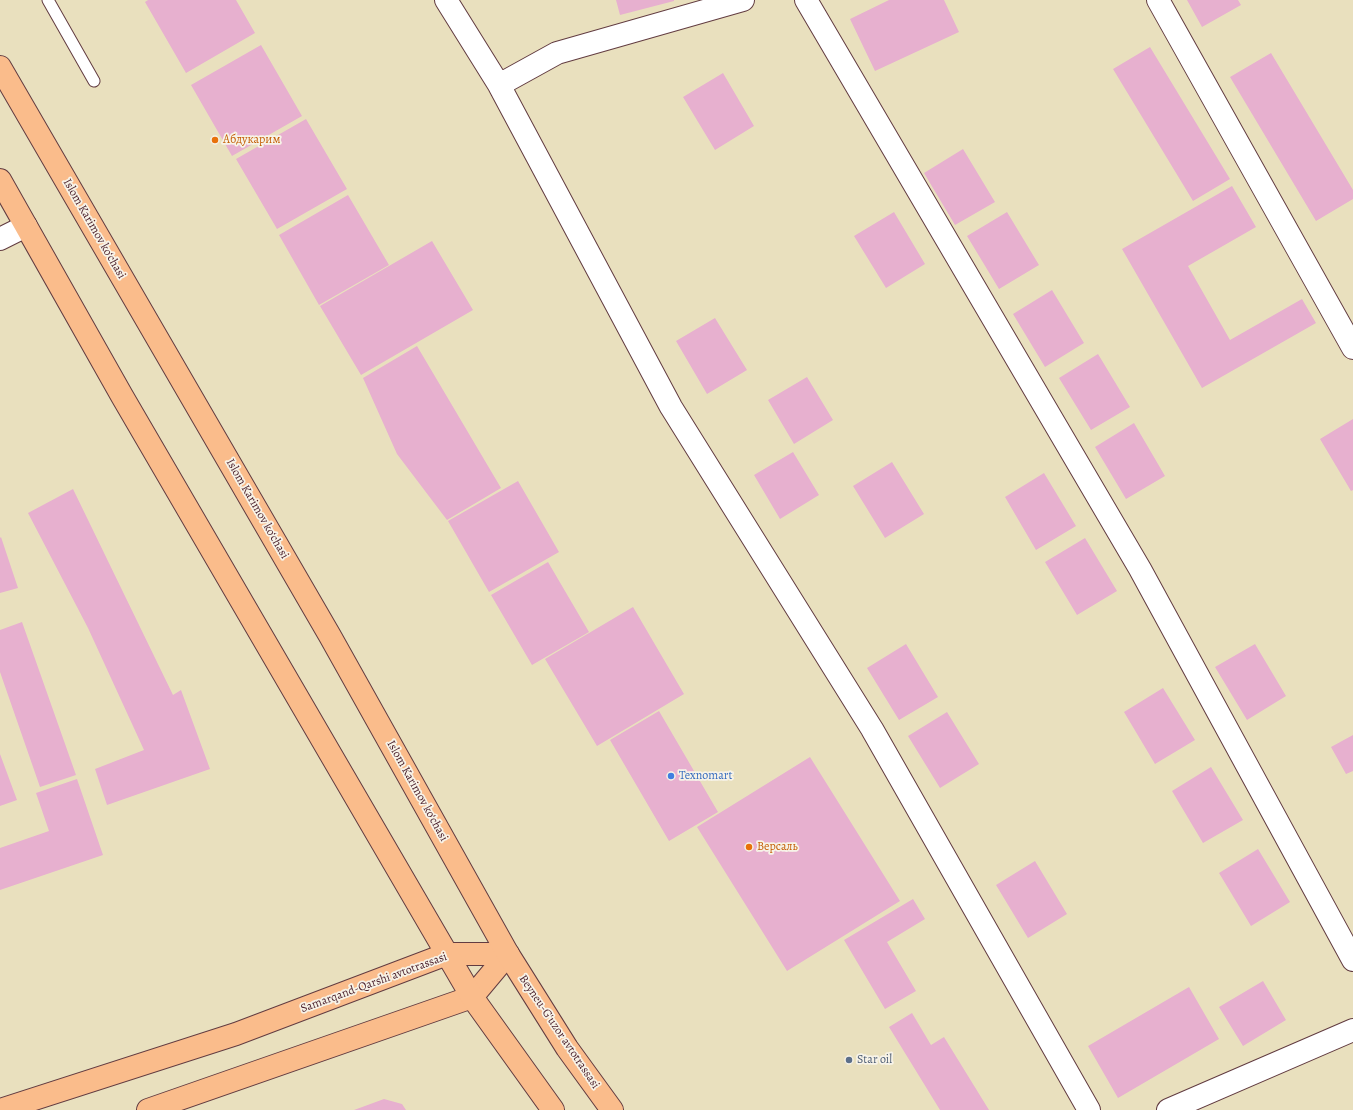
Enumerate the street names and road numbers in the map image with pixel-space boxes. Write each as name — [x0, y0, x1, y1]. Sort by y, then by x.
street label: Islom Karimov ko‘chasi — [60, 176, 128, 282]
street label: Islom Karimov ko‘chasi — [223, 456, 291, 562]
street label: Islom Karimov ko‘chasi — [383, 738, 451, 844]
street label: Samarqand-Qarshi avtotrassasi — [299, 950, 449, 1016]
street label: Beyneu-G'uzor avtotrassasi — [516, 972, 602, 1092]

